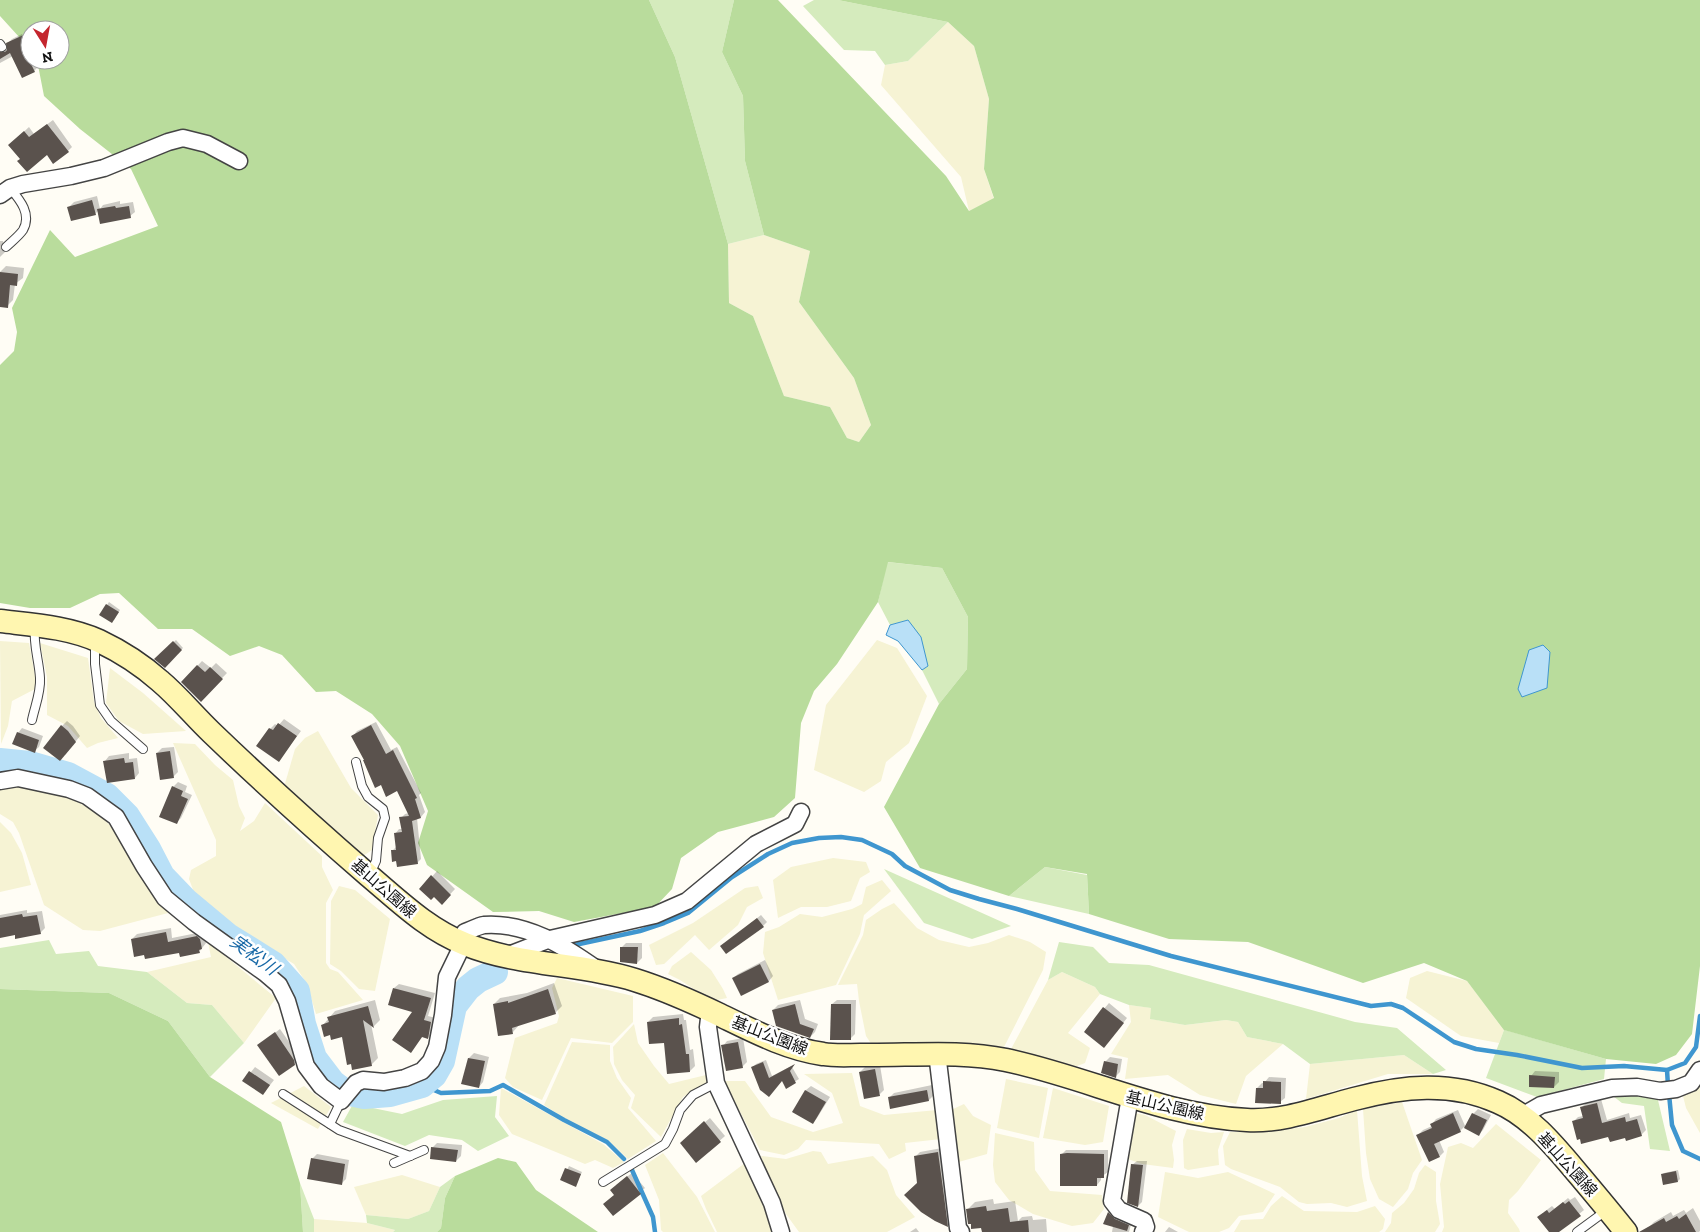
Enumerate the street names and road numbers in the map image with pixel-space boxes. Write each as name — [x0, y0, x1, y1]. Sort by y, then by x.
street label: 基山公園線 — [347, 855, 420, 922]
street label: 基山公園線 — [729, 1012, 811, 1059]
street label: 基山公園線 — [1124, 1087, 1206, 1124]
street label: 基山公園線 — [1534, 1128, 1601, 1200]

